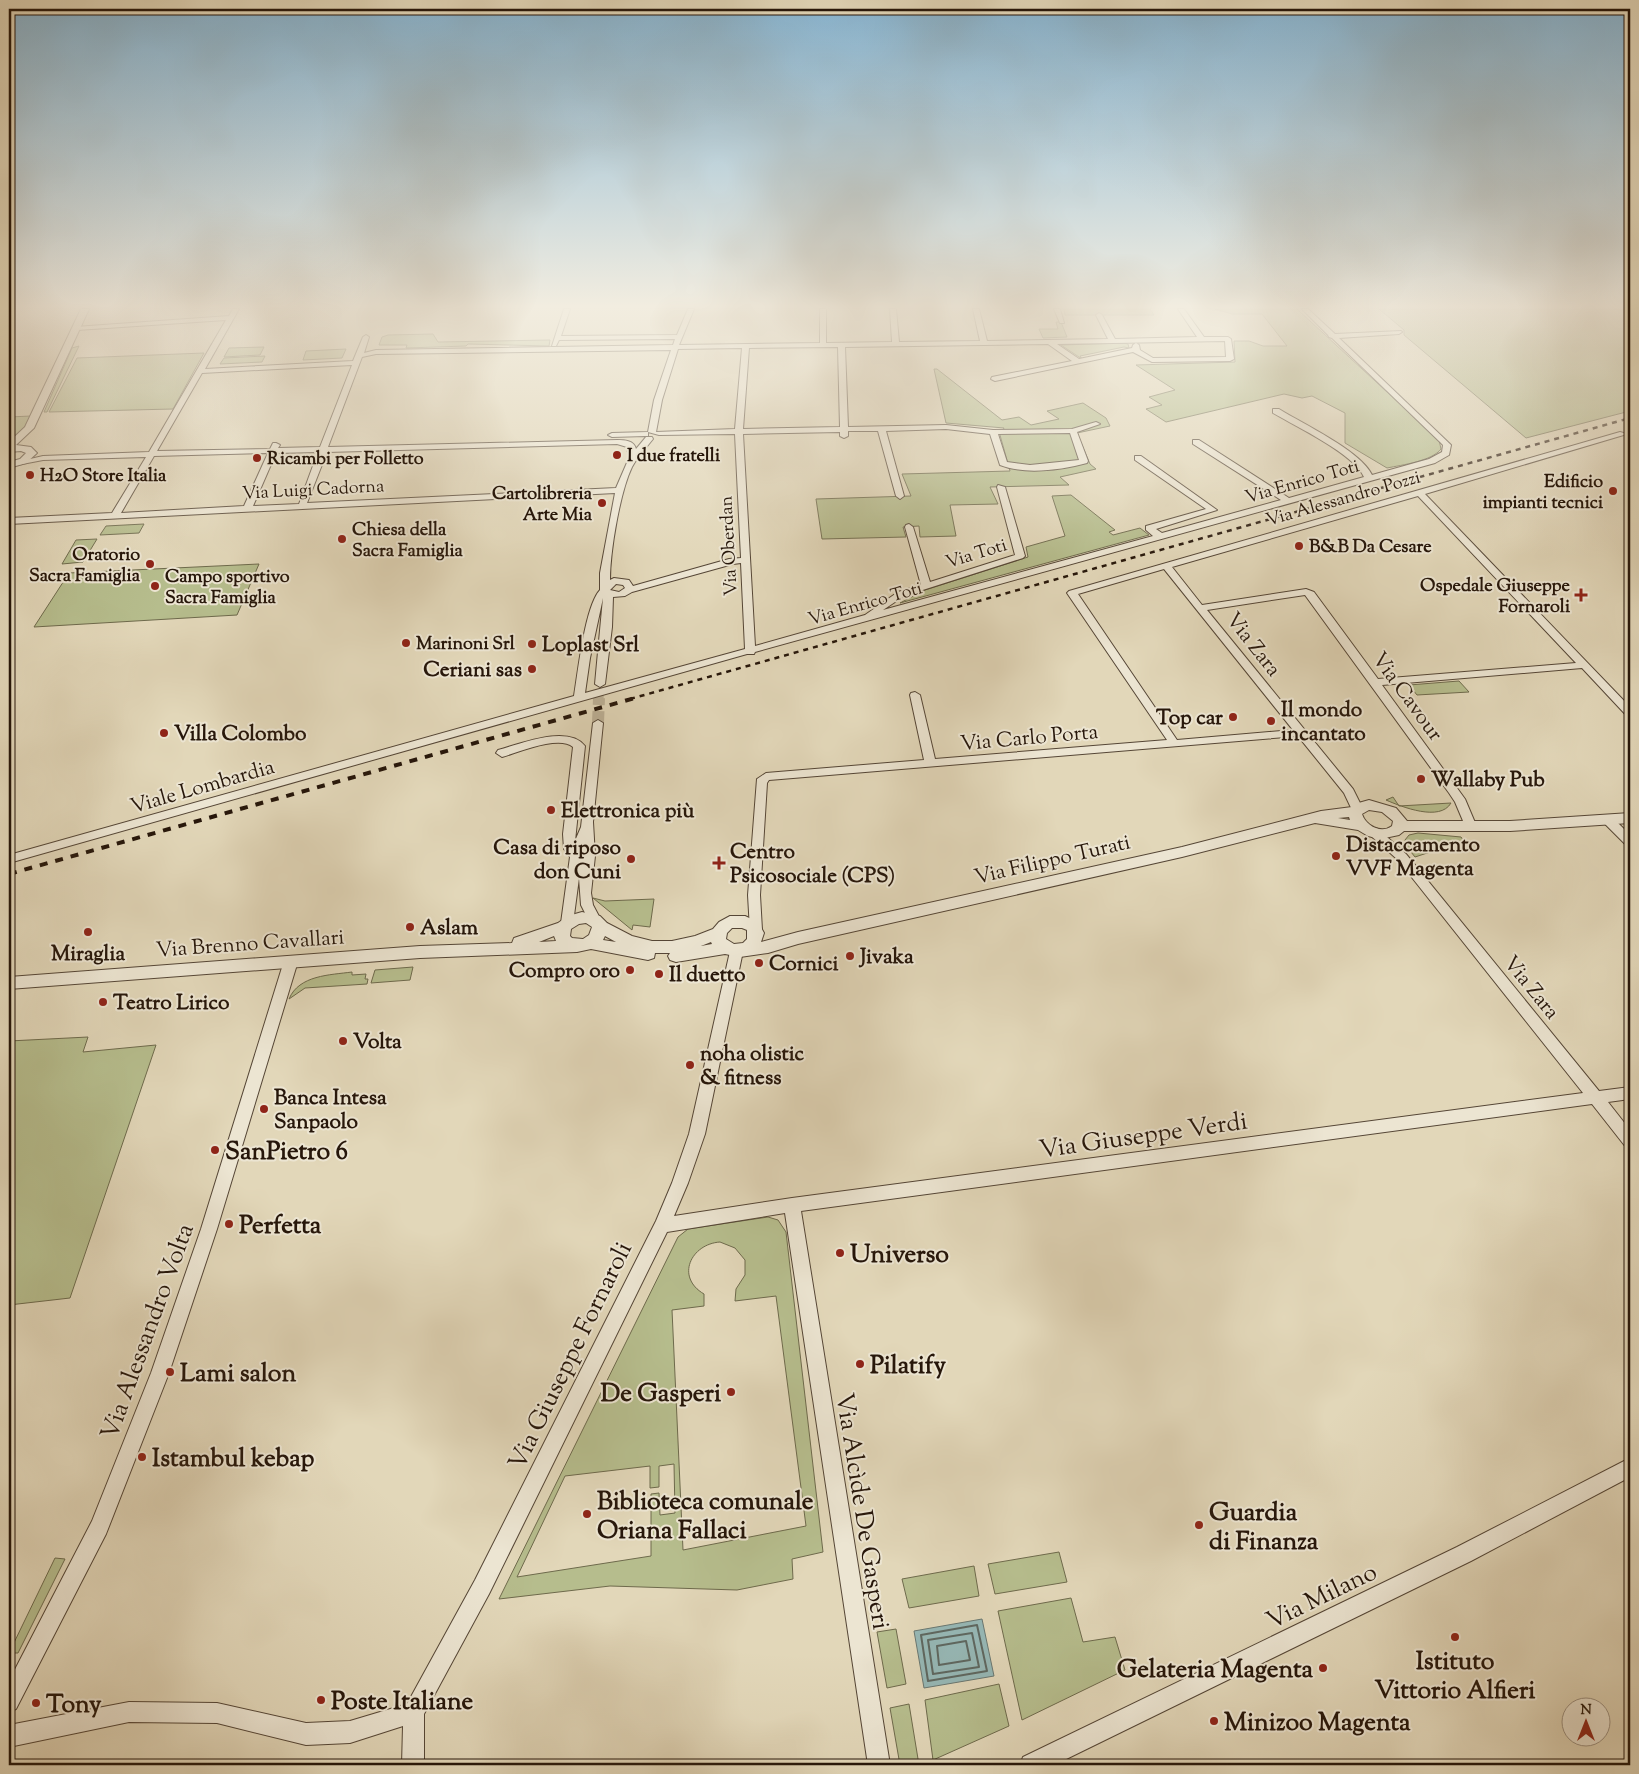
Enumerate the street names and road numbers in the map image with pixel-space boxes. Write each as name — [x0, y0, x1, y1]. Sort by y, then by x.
street label: Via Enrico Toti — [1242, 454, 1363, 512]
street label: Via Alessandro Pozzi — [1263, 465, 1424, 534]
street label: Via Luigi Cadorna — [241, 474, 385, 508]
street label: Via Oberdan — [714, 495, 746, 597]
street label: Via Toti — [943, 533, 1010, 577]
street label: Via Enrico Toti — [805, 576, 926, 634]
street label: Via Zara — [1218, 607, 1287, 684]
street label: Via Cavour — [1364, 646, 1449, 748]
street label: Via Carlo Porta — [959, 718, 1100, 760]
street label: Viale Lombardia — [127, 753, 279, 823]
street label: Via Filippo Turati — [971, 828, 1134, 893]
street label: Via Brenno Cavallari — [155, 923, 345, 967]
street label: Via Zara — [1495, 950, 1566, 1027]
street label: Via Giuseppe Verdi — [1037, 1105, 1250, 1169]
street label: Via Alessandro Volta — [93, 1219, 205, 1445]
street label: Via Giuseppe Fornaroli — [501, 1236, 643, 1476]
street label: Via Alcìde De Gasperi — [825, 1390, 898, 1633]
street label: Via Milano — [1261, 1555, 1384, 1640]

